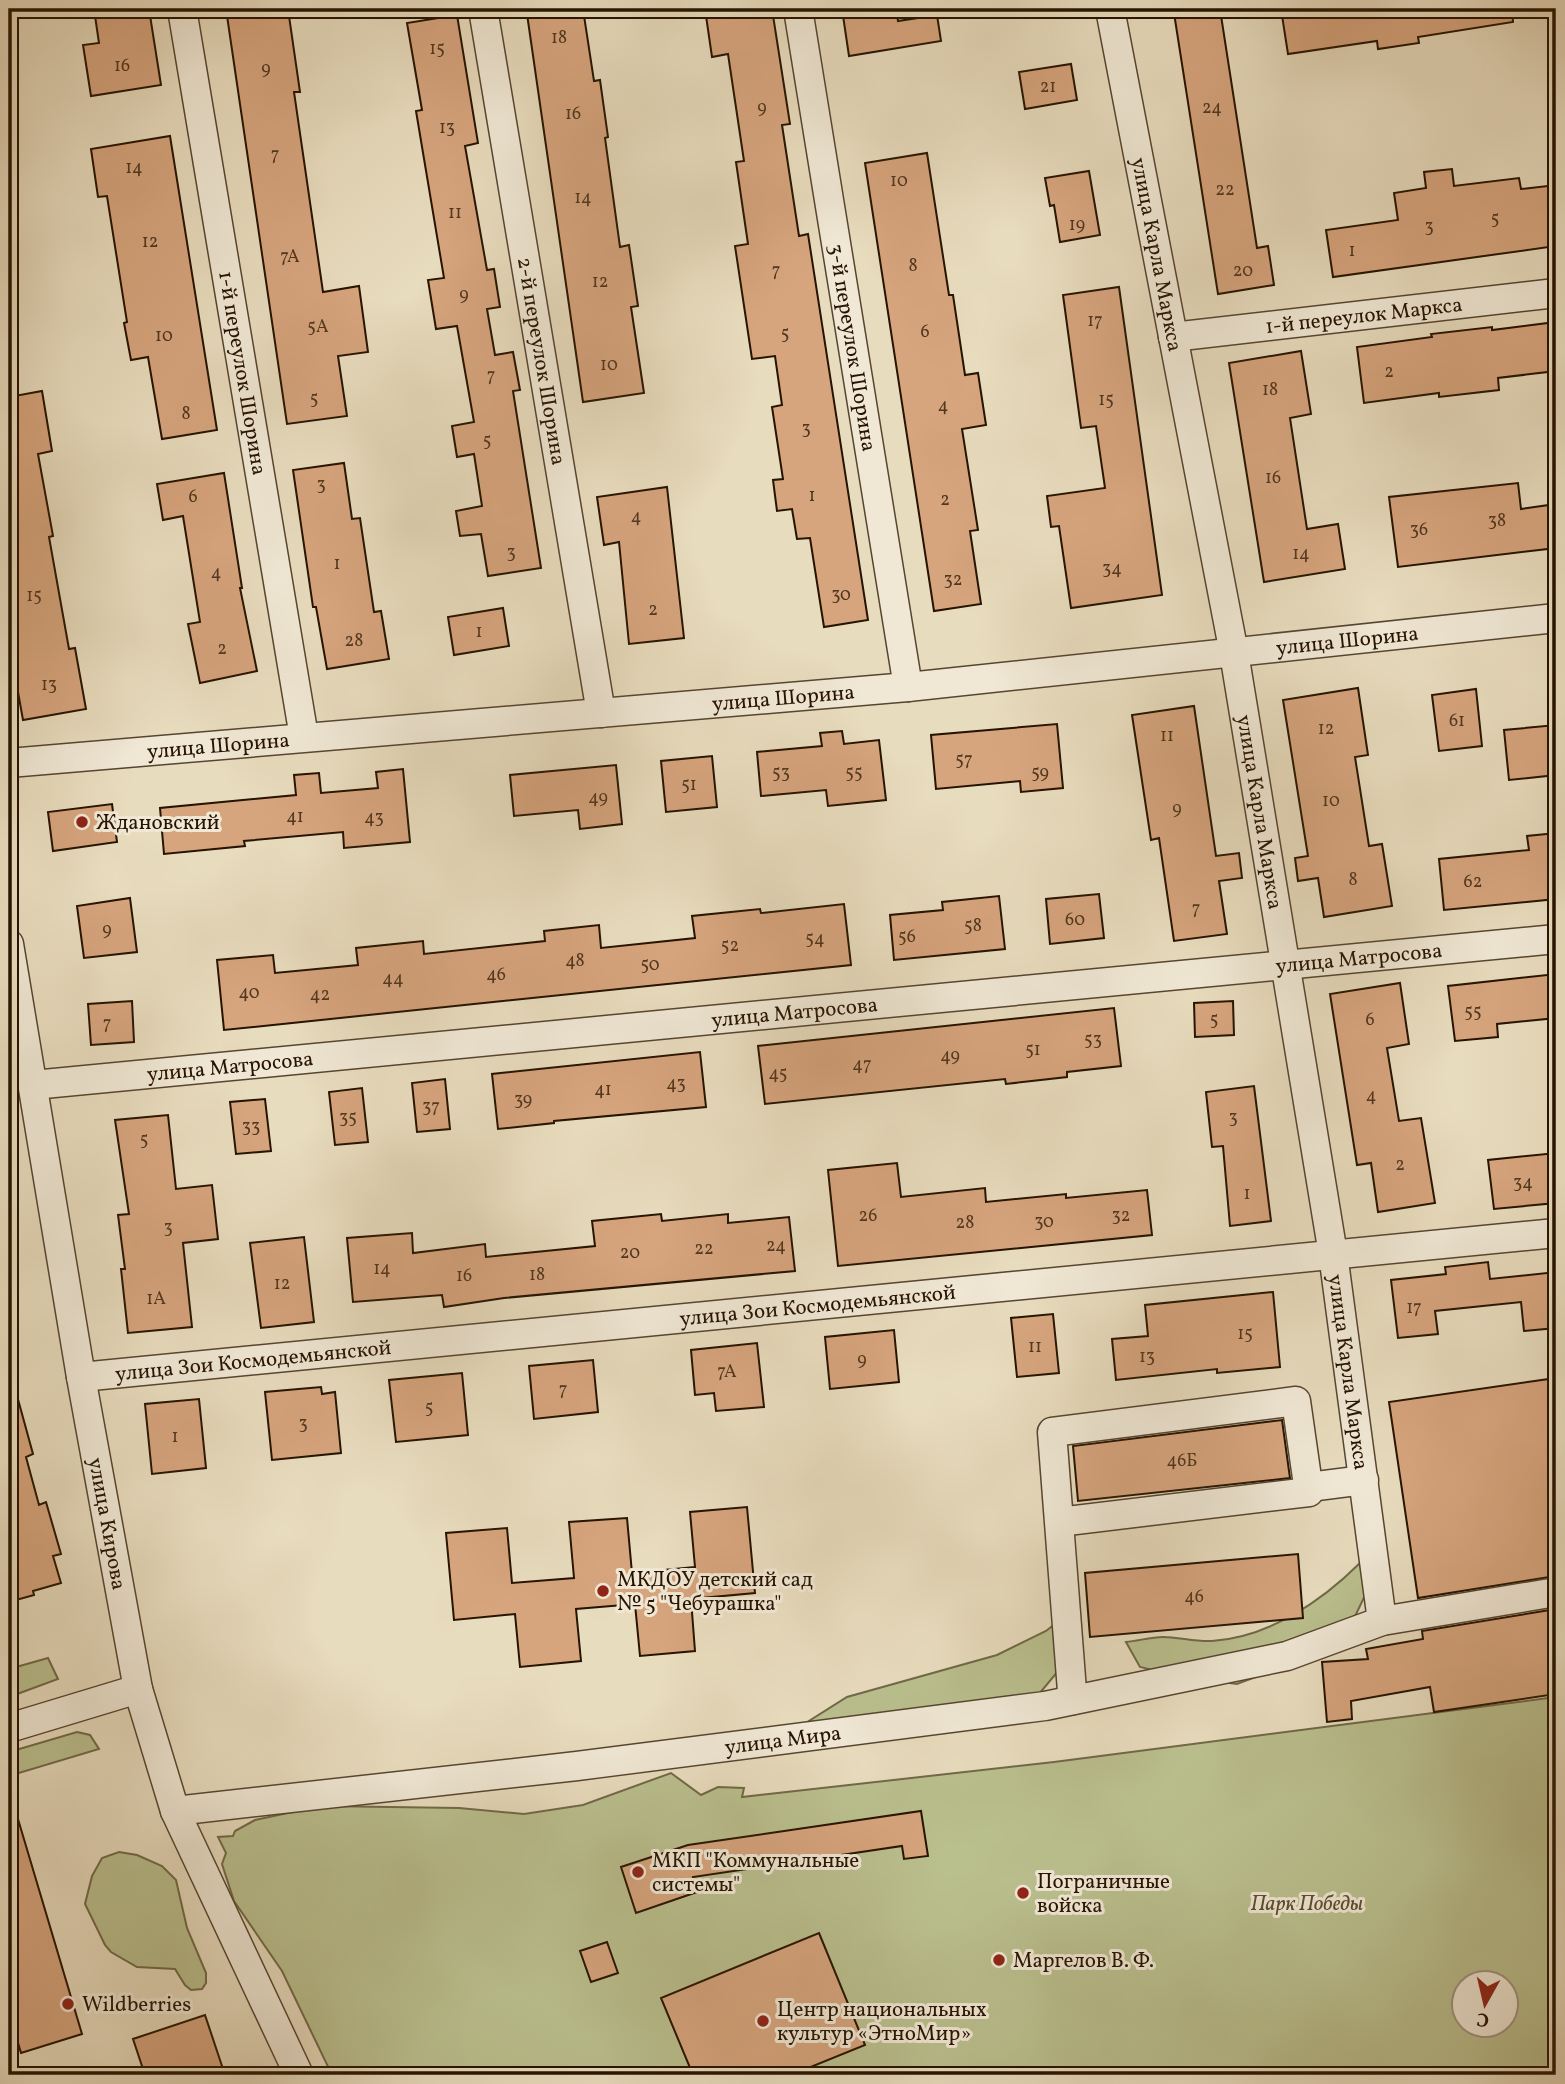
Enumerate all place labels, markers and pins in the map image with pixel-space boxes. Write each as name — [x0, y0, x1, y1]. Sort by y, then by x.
place label: Ждановский — [96, 809, 220, 838]
marker: Ждановский — [74, 814, 90, 830]
place label: МКДОУ детский сад № 5 "Чебурашка" — [617, 1566, 813, 1619]
marker: МКДОУ детский сад № 5 "Чебурашка" — [595, 1583, 611, 1599]
place label: МКП "Коммунальные системы" — [652, 1847, 859, 1900]
marker: МКП "Коммунальные системы" — [630, 1864, 646, 1880]
place label: Пограничные войска — [1037, 1868, 1170, 1921]
marker: Пограничные войска — [1015, 1885, 1031, 1901]
place label: Маргелов В. Ф. — [1013, 1947, 1154, 1976]
marker: Маргелов В. Ф. — [991, 1952, 1007, 1968]
place label: Wildberries — [82, 1991, 191, 2020]
marker: Wildberries — [60, 1996, 76, 2012]
place label: Центр национальных культур «ЭтноМир» — [777, 1996, 987, 2049]
marker: Центр национальных культур «ЭтноМир» — [755, 2013, 771, 2029]

